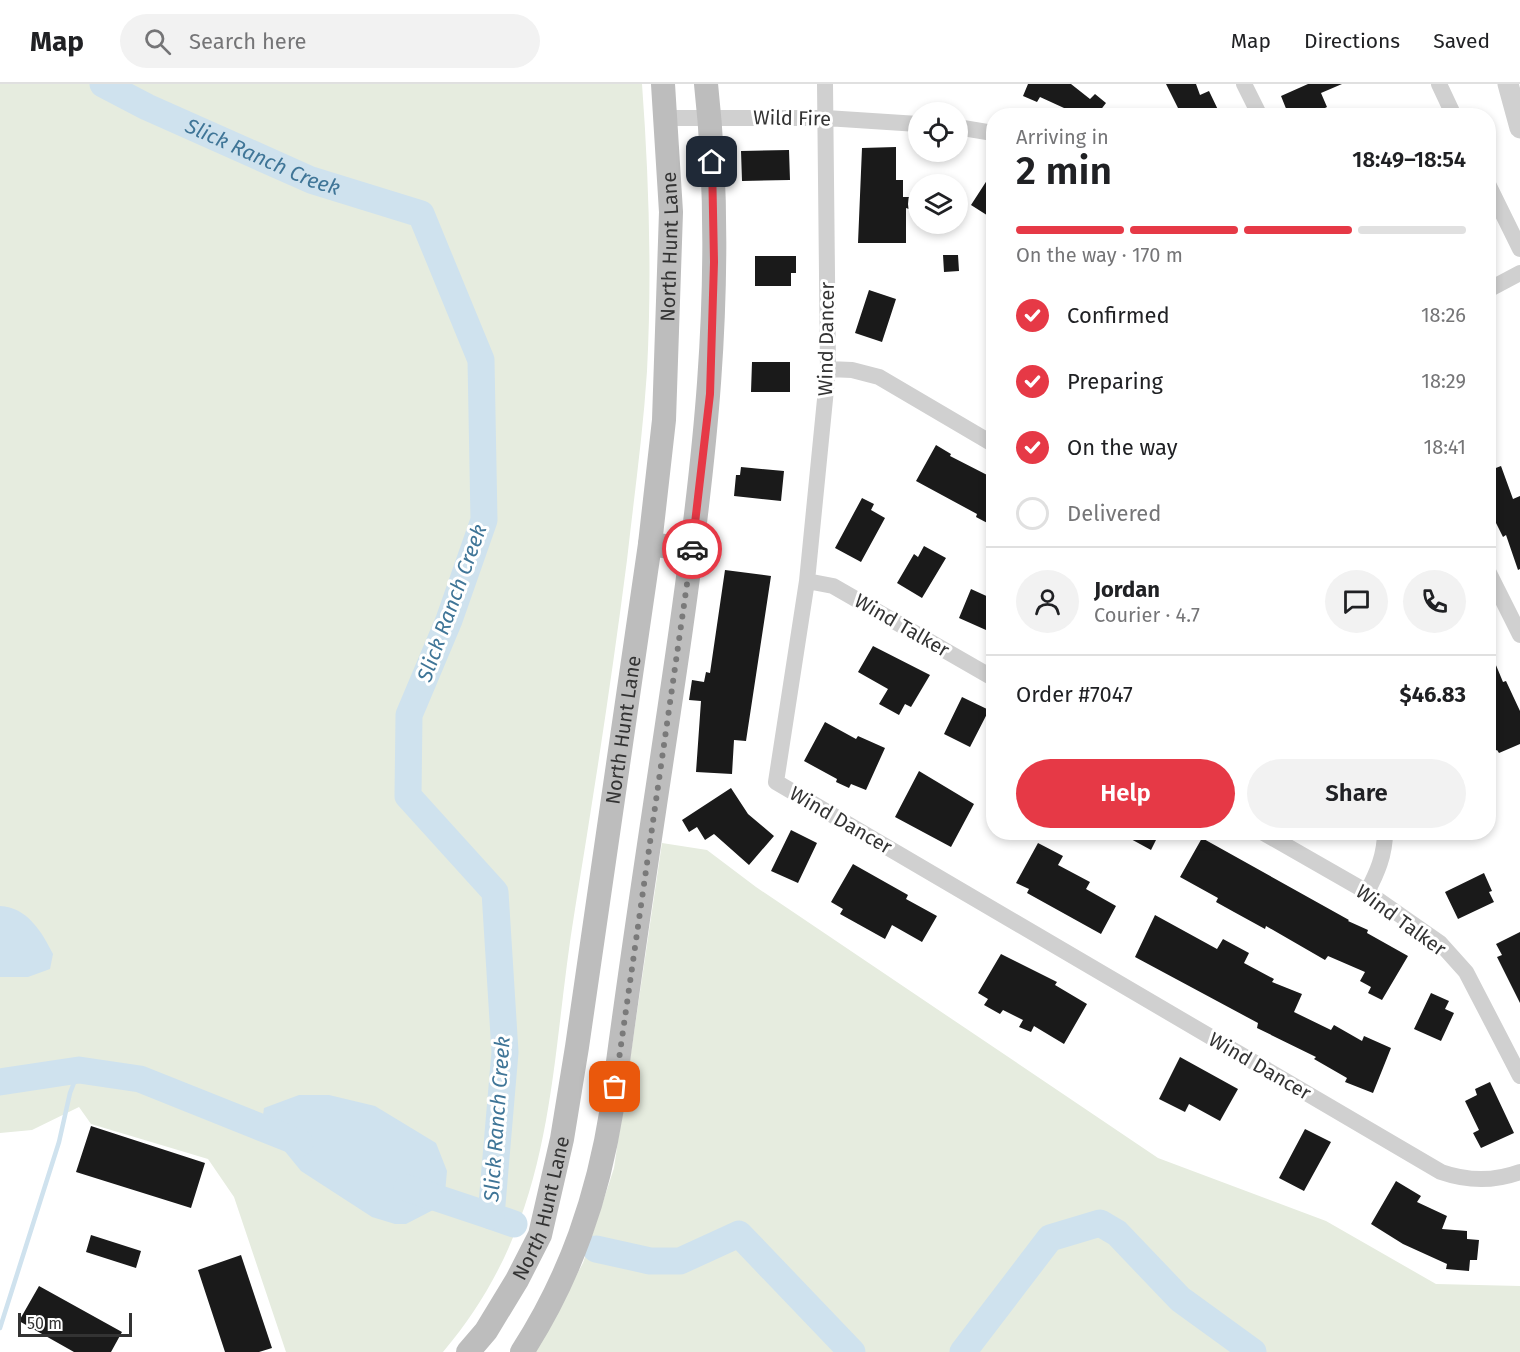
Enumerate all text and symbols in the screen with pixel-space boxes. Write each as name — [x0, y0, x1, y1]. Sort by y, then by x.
search box — [120, 14, 540, 68]
text: Map — [30, 25, 84, 58]
icon: search — [141, 25, 174, 58]
text: Search here — [189, 28, 307, 55]
text: Map — [1231, 28, 1271, 54]
text: Directions — [1304, 28, 1400, 54]
text: Saved — [1433, 28, 1490, 54]
map controls — [908, 102, 968, 234]
button: locate — [908, 102, 968, 162]
street label: Wild Fire — [753, 105, 831, 131]
water label: Slick Ranch Creek — [180, 112, 343, 201]
text: Arriving in — [1016, 125, 1109, 149]
pin — [686, 136, 737, 187]
icon: home — [695, 145, 728, 178]
text: 18:49–18:54 — [1352, 146, 1466, 173]
text: 2 min — [1016, 148, 1112, 194]
street label: North Hunt Lane — [655, 171, 683, 322]
button: layers — [908, 174, 968, 234]
text: On the way · 170 m — [1016, 243, 1183, 267]
street label: Wind Dancer — [813, 281, 839, 396]
icon: check — [1016, 299, 1049, 332]
text: Confirmed — [1067, 302, 1170, 329]
text: 18:26 — [1421, 303, 1466, 327]
icon: check — [1016, 365, 1049, 398]
text: Preparing — [1067, 368, 1163, 395]
text: 18:29 — [1421, 369, 1466, 393]
icon: check — [1016, 431, 1049, 464]
text: On the way — [1067, 434, 1178, 461]
text: 18:41 — [1423, 435, 1466, 459]
text: Delivered — [1067, 500, 1162, 527]
courier — [662, 519, 722, 579]
water label: Slick Ranch Creek — [411, 521, 493, 686]
icon: car — [676, 533, 709, 566]
button: person — [1016, 570, 1079, 633]
button: chat — [1325, 570, 1388, 633]
button: phone — [1403, 570, 1466, 633]
text: Jordan — [1094, 576, 1160, 603]
street label: Wind Talker — [850, 588, 954, 662]
text: Courier · 4.7 — [1094, 603, 1200, 627]
street label: North Hunt Lane — [600, 654, 646, 806]
text: Order #7047 — [1016, 681, 1133, 708]
text: $46.83 — [1400, 681, 1466, 708]
button: Help — [1016, 759, 1235, 828]
button: Share — [1247, 759, 1466, 828]
street label: Wind Dancer — [786, 781, 897, 859]
street label: Wind Talker — [1351, 879, 1451, 961]
street label: Wind Dancer — [1205, 1027, 1316, 1105]
water label: Slick Ranch Creek — [478, 1035, 516, 1204]
pin — [589, 1061, 640, 1112]
icon: bag — [598, 1070, 631, 1103]
street label: North Hunt Lane — [507, 1134, 574, 1284]
scale bar — [18, 1310, 132, 1338]
text: 50 m — [27, 1314, 62, 1333]

